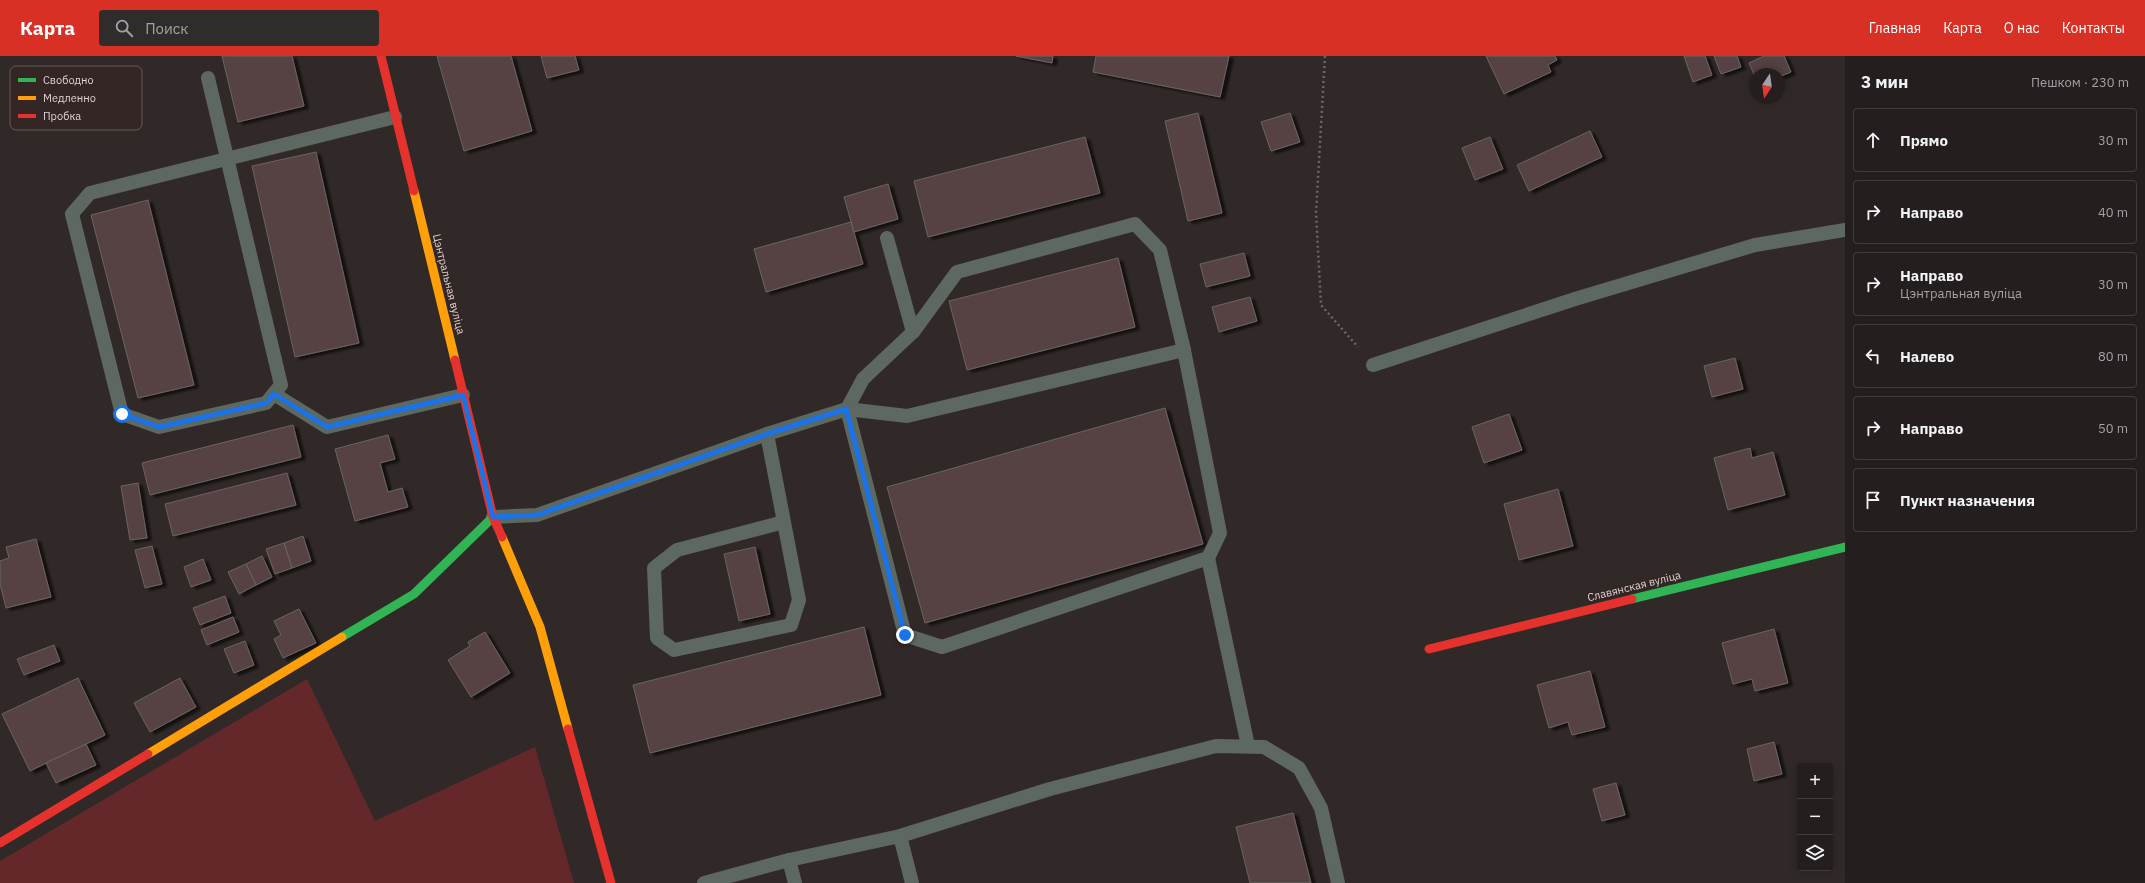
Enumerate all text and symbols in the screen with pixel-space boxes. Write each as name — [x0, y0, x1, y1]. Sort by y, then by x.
search box — [99, 10, 379, 46]
text: Карта — [20, 16, 75, 40]
icon: search — [113, 17, 135, 39]
text: Поиск — [145, 19, 189, 38]
text: Главная — [1869, 19, 1921, 37]
text: Карта — [1943, 19, 1982, 37]
text: О нас — [2004, 19, 2040, 37]
text: Контакты — [2062, 19, 2125, 37]
legend — [10, 66, 142, 130]
north arrow — [1749, 68, 1785, 104]
text: 3 мин — [1861, 71, 1908, 93]
text: Свободно — [43, 73, 94, 87]
text: Пешком · 230 m — [2031, 74, 2129, 91]
text: Медленно — [43, 91, 96, 105]
text: Пробка — [43, 109, 81, 123]
icon: ahead — [1862, 129, 1884, 151]
text: Прямо — [1900, 131, 1948, 150]
text: 30 m — [2098, 132, 2128, 149]
icon: right — [1862, 201, 1884, 223]
text: Направо — [1900, 203, 1963, 222]
text: 40 m — [2098, 204, 2128, 221]
street label: Цэнтральная вуліца — [430, 232, 468, 336]
text: Направо — [1900, 266, 1963, 285]
icon: right — [1862, 273, 1884, 295]
text: 30 m — [2098, 276, 2128, 293]
text: Цэнтральная вуліца — [1900, 285, 2022, 302]
icon: left — [1862, 345, 1884, 367]
text: Налево — [1900, 347, 1954, 366]
text: 80 m — [2098, 348, 2128, 365]
route start — [113, 405, 131, 423]
icon: right — [1862, 417, 1884, 439]
text: Направо — [1900, 419, 1963, 438]
text: 50 m — [2098, 420, 2128, 437]
icon: arrive — [1862, 489, 1884, 511]
text: Пункт назначения — [1900, 491, 2035, 510]
street label: Славянская вуліца — [1586, 568, 1682, 604]
route end — [896, 626, 914, 644]
map controls — [1797, 763, 1833, 871]
button: + — [1797, 763, 1833, 799]
button: − — [1797, 799, 1833, 835]
button: layers — [1797, 835, 1833, 871]

